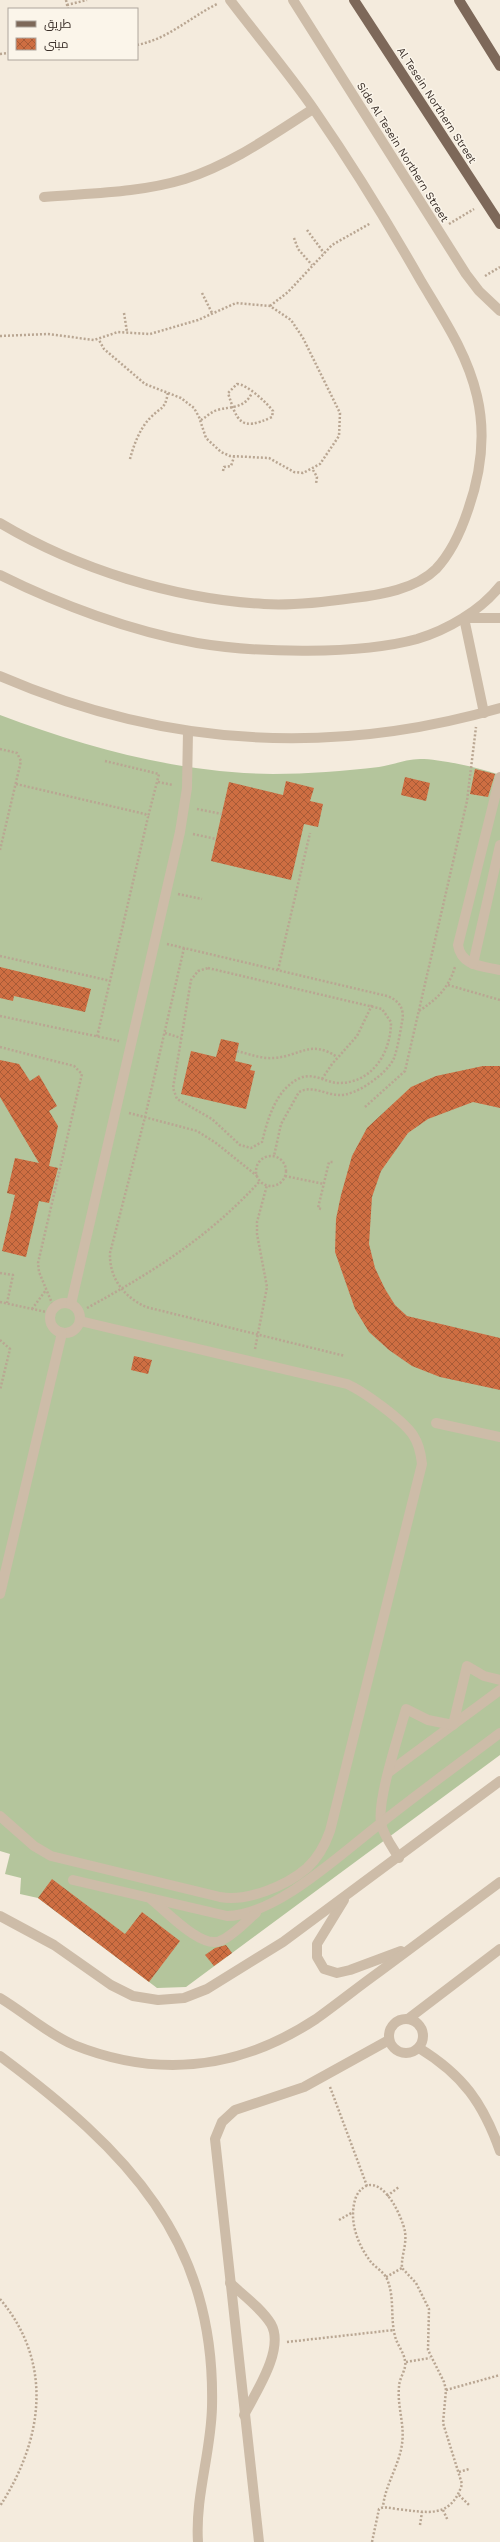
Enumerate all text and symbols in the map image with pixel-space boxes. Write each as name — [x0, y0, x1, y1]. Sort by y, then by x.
legend — [8, 8, 138, 60]
text: طريق — [44, 17, 72, 31]
text: مبنى — [44, 37, 69, 51]
street label: Al Tesein Northern Street — [394, 45, 479, 166]
street label: Side Al Tesein Northern Street — [354, 80, 451, 225]

